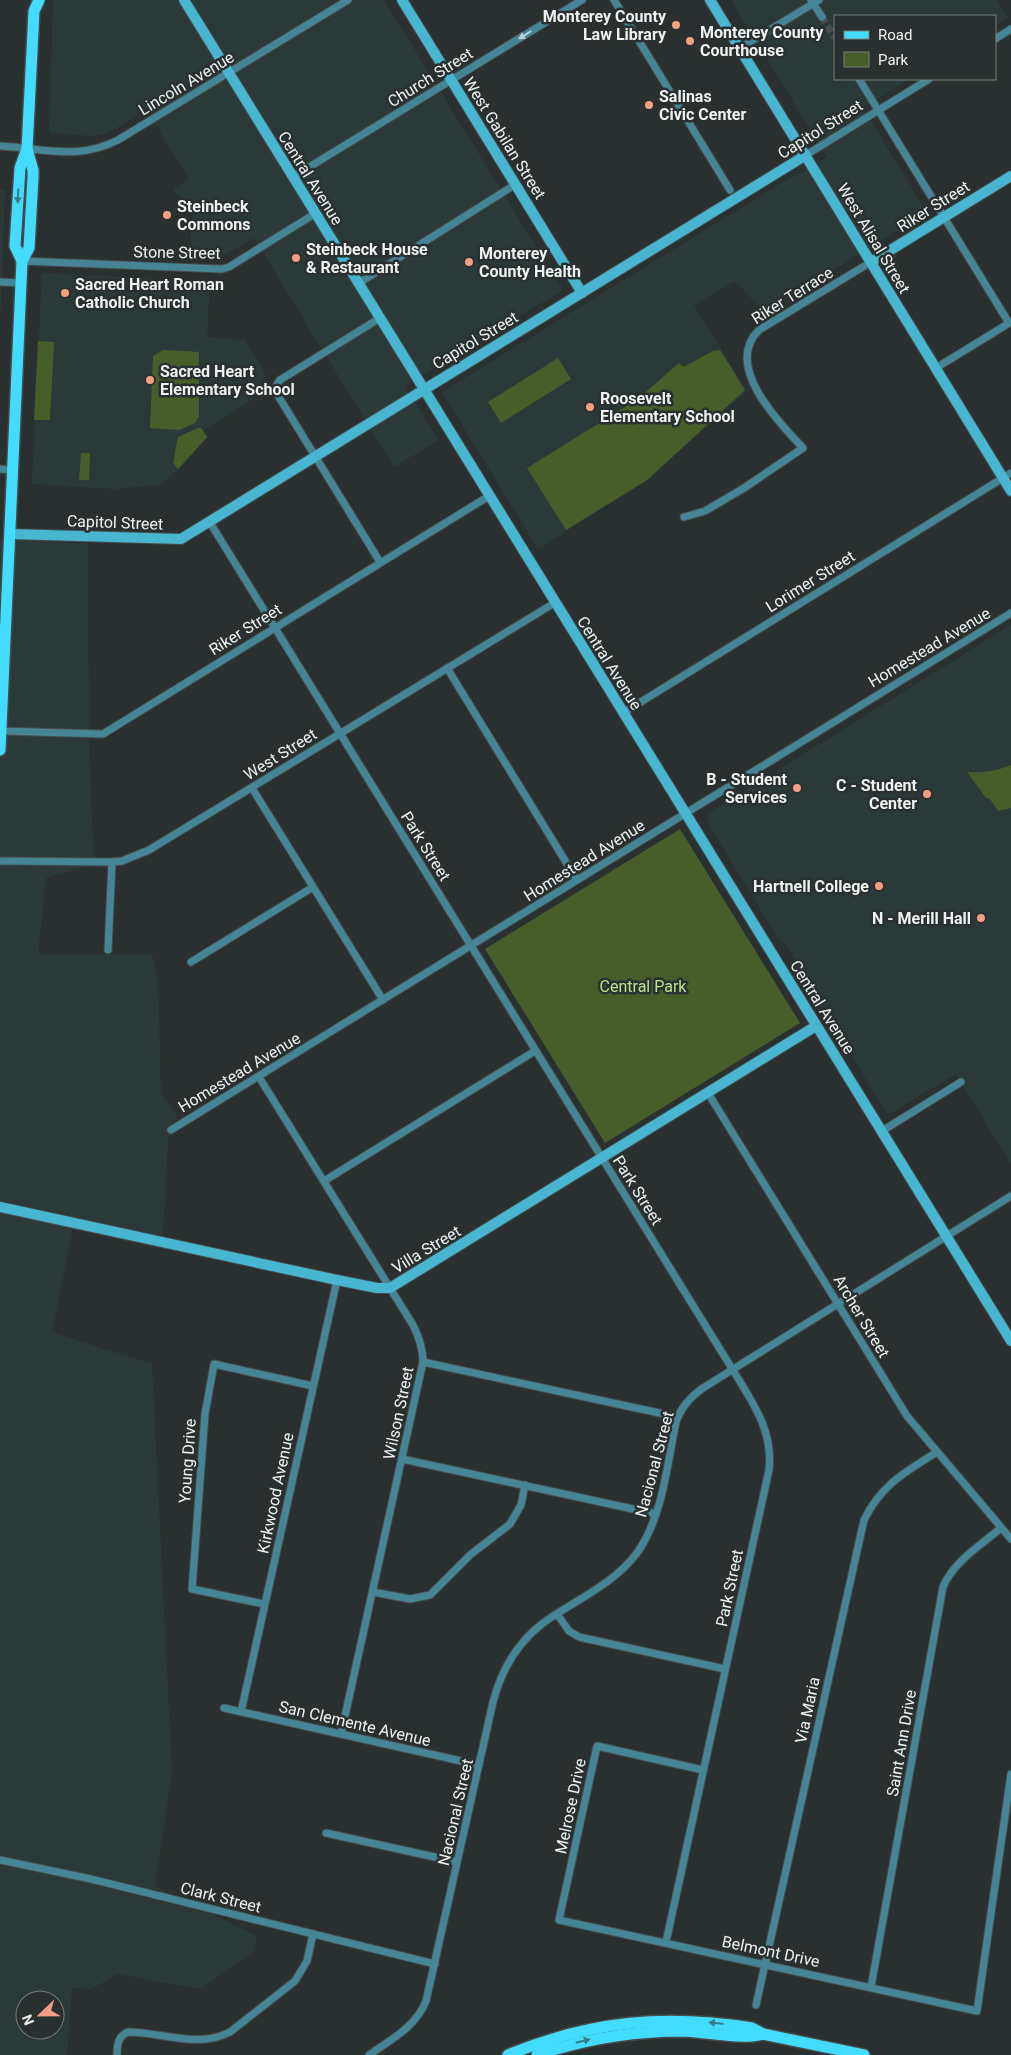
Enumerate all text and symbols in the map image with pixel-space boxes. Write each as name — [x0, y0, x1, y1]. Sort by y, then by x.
place label: Monterey County Law Library — [543, 7, 667, 44]
legend — [834, 15, 996, 80]
marker: Monterey County Law Library — [670, 19, 682, 31]
place label: Monterey County Courthouse — [700, 23, 824, 60]
text: Road — [878, 26, 912, 44]
one-way arrow — [519, 30, 532, 39]
marker: Monterey County Courthouse — [684, 35, 696, 47]
street label: Church Street — [384, 44, 476, 111]
street label: Lincoln Avenue — [135, 48, 237, 119]
text: Park — [878, 51, 909, 69]
street label: West Gabilan Street — [459, 74, 550, 203]
place label: Salinas Civic Center — [659, 87, 746, 124]
street label: Capitol Street — [774, 96, 866, 163]
marker: Salinas Civic Center — [643, 99, 655, 111]
street label: Central Avenue — [274, 128, 347, 229]
street label: Riker Street — [894, 177, 973, 236]
street label: West Alisal Street — [833, 180, 914, 297]
one-way arrow — [14, 189, 22, 205]
place label: Steinbeck Commons — [177, 197, 250, 234]
marker: Steinbeck Commons — [161, 209, 173, 221]
place label: Steinbeck House & Restaurant — [306, 240, 428, 277]
street label: Stone Street — [133, 242, 221, 263]
place label: Monterey County Health — [479, 244, 581, 281]
marker: Steinbeck House & Restaurant — [290, 252, 302, 264]
marker: Monterey County Health — [463, 256, 475, 268]
street label: Riker Terrace — [748, 263, 837, 328]
place label: Sacred Heart Roman Catholic Church — [75, 275, 224, 312]
marker: Sacred Heart Roman Catholic Church — [59, 287, 71, 299]
street label: Capitol Street — [429, 307, 521, 373]
place label: Sacred Heart Elementary School — [160, 362, 295, 399]
marker: Sacred Heart Elementary School — [144, 374, 156, 386]
place label: Roosevelt Elementary School — [600, 389, 735, 426]
marker: Roosevelt Elementary School — [584, 401, 596, 413]
street label: Capitol Street — [67, 511, 163, 534]
street label: Lorimer Street — [762, 547, 858, 616]
street label: Riker Street — [206, 600, 285, 659]
street label: Homestead Avenue — [865, 603, 994, 691]
street label: Central Avenue — [573, 613, 646, 714]
street label: West Street — [240, 725, 320, 784]
place label: B - Student Services — [706, 770, 788, 807]
place label: C - Student Center — [836, 776, 918, 813]
marker: B - Student Services — [791, 782, 803, 794]
marker: C - Student Center — [921, 788, 933, 800]
street label: Park Street — [397, 808, 454, 885]
street label: Homestead Avenue — [520, 816, 648, 905]
place label: Hartnell College — [753, 877, 869, 896]
marker: Hartnell College — [873, 880, 885, 892]
place label: N - Merill Hall — [872, 909, 971, 928]
marker: N - Merill Hall — [975, 912, 987, 924]
street label: Central Avenue — [786, 957, 859, 1058]
park label: Central Park — [600, 977, 687, 996]
street label: Homestead Avenue — [175, 1028, 304, 1116]
street label: Park Street — [609, 1152, 666, 1229]
street label: Villa Street — [388, 1222, 464, 1277]
street label: Archer Street — [829, 1272, 894, 1361]
street label: Wilson Street — [379, 1365, 418, 1461]
street label: Nacional Street — [631, 1409, 678, 1519]
street label: Young Drive — [175, 1418, 200, 1504]
street label: Kirkwood Avenue — [253, 1431, 298, 1555]
street label: Park Street — [712, 1548, 747, 1628]
street label: Via Maria — [791, 1675, 824, 1745]
street label: Saint Ann Drive — [883, 1688, 920, 1798]
street label: San Clemente Avenue — [277, 1697, 433, 1750]
street label: Melrose Drive — [551, 1756, 590, 1856]
street label: Nacional Street — [434, 1757, 477, 1867]
street label: Clark Street — [178, 1878, 263, 1917]
street label: Belmont Drive — [720, 1932, 822, 1971]
north arrow — [15, 1990, 65, 2040]
text: N — [19, 2012, 37, 2027]
one-way arrow — [708, 2019, 724, 2027]
one-way arrow — [576, 2037, 591, 2045]

